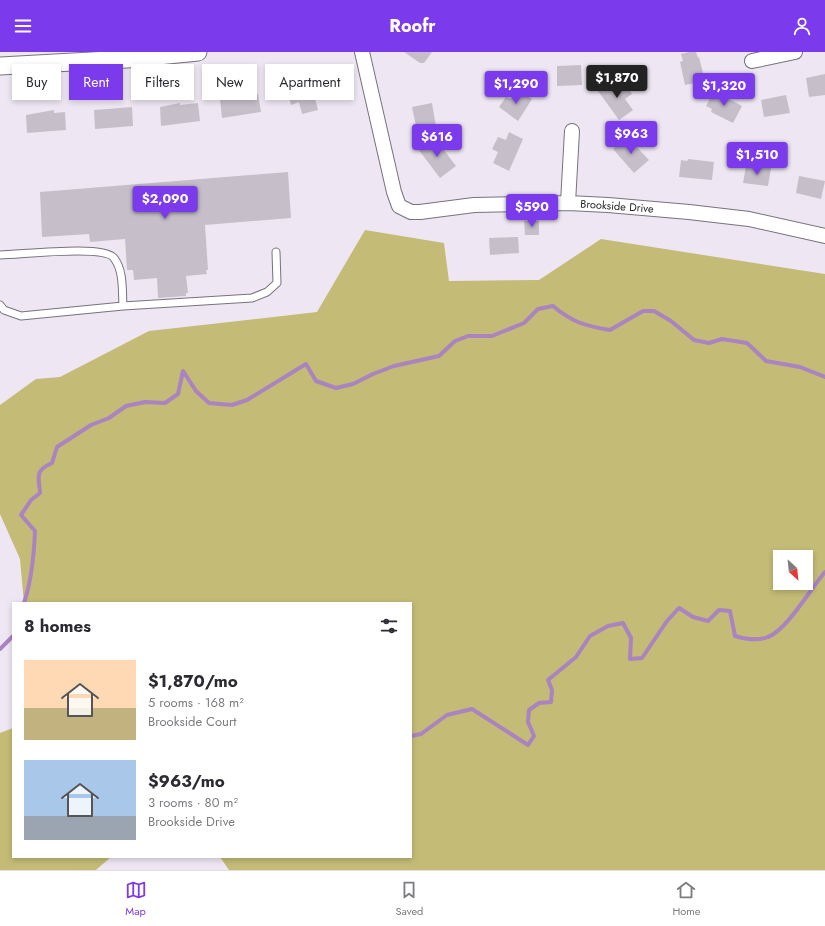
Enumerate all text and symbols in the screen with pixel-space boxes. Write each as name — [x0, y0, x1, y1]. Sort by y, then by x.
text: Roofr — [389, 13, 436, 39]
icon: menu — [12, 15, 34, 37]
icon: person — [791, 15, 813, 37]
chip: Buy — [12, 64, 61, 100]
chip: Rent — [69, 64, 123, 100]
chip: Filters — [131, 64, 194, 100]
chip: New — [202, 64, 257, 100]
chip: Apartment — [265, 64, 354, 100]
pin: $1,870 — [584, 65, 650, 99]
text: $1,870 — [595, 68, 639, 87]
pin: $1,290 — [483, 71, 549, 105]
pin: $1,320 — [691, 73, 757, 107]
text: $1,290 — [494, 74, 538, 93]
text: $1,320 — [702, 76, 746, 95]
pin: $963 — [607, 121, 655, 155]
pin: $616 — [413, 124, 461, 158]
text: $963 — [614, 124, 648, 143]
text: $616 — [421, 127, 453, 146]
pin: $1,510 — [724, 142, 790, 176]
text: $1,510 — [736, 145, 778, 164]
pin: $2,090 — [132, 186, 198, 220]
text: $2,090 — [142, 189, 188, 208]
pin: $590 — [508, 194, 556, 228]
street label: Brookside Drive — [580, 195, 655, 217]
text: $590 — [515, 197, 549, 216]
north arrow — [773, 550, 813, 590]
map controls — [773, 550, 813, 590]
text: 8 homes — [24, 614, 91, 638]
icon: filters — [378, 615, 400, 637]
text: $1,870/mo — [148, 669, 238, 693]
icon: home — [56, 676, 104, 724]
text: 5 rooms · 168 m² — [148, 693, 244, 712]
text: Brookside Court — [148, 712, 236, 731]
text: $963/mo — [148, 769, 225, 793]
icon: home — [56, 776, 104, 824]
text: 3 rooms · 80 m² — [148, 793, 238, 812]
text: Brookside Drive — [148, 812, 235, 831]
tab: Map — [125, 879, 147, 919]
tab: Saved — [396, 879, 423, 919]
tab: Home — [672, 879, 701, 919]

